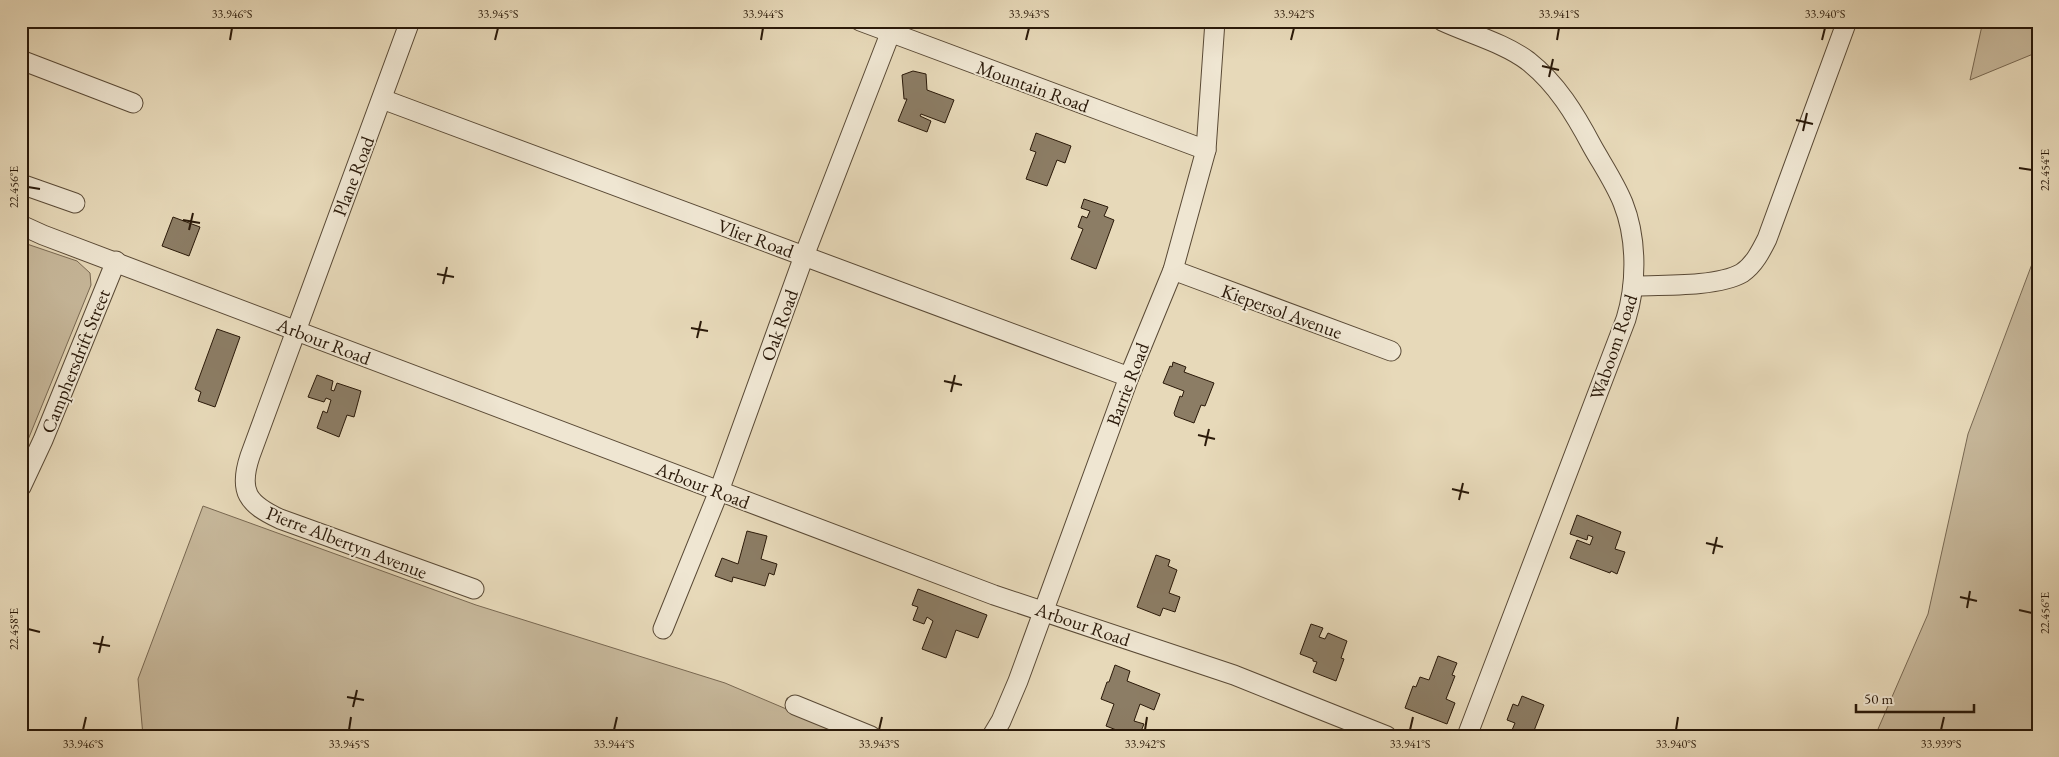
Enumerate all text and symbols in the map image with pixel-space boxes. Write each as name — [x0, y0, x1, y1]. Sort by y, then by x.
text: 33.946°S — [212, 6, 253, 22]
text: 33.945°S — [478, 6, 519, 22]
text: 33.944°S — [743, 6, 784, 22]
text: 33.943°S — [1009, 6, 1050, 22]
text: 33.942°S — [1274, 6, 1315, 22]
text: 33.941°S — [1539, 6, 1580, 22]
text: 33.940°S — [1805, 6, 1846, 22]
street label: Mountain Road — [973, 55, 1093, 119]
street label: Plane Road — [327, 132, 380, 220]
text: 22.454°E — [2037, 149, 2053, 191]
text: 22.456°E — [6, 166, 22, 208]
street label: Vlier Road — [714, 213, 798, 264]
street label: Kiepersol Avenue — [1218, 278, 1346, 345]
street label: Camphersdrift Street — [35, 285, 116, 437]
street label: Oak Road — [755, 286, 804, 364]
street label: Waboom Road — [1584, 291, 1643, 403]
street label: Arbour Road — [272, 312, 375, 371]
street label: Barrie Road — [1100, 339, 1155, 429]
street label: Arbour Road — [651, 456, 754, 515]
street label: Pierre Albertyn Avenue — [263, 500, 431, 585]
text: 22.456°E — [2037, 592, 2053, 634]
street label: Arbour Road — [1031, 596, 1134, 652]
text: 22.458°E — [6, 608, 22, 650]
scale bar — [1856, 682, 1974, 714]
text: 50 m — [1864, 689, 1893, 708]
text: 33.946°S — [63, 736, 104, 752]
text: 33.945°S — [329, 736, 370, 752]
text: 33.944°S — [594, 736, 635, 752]
text: 33.943°S — [859, 736, 900, 752]
text: 33.942°S — [1125, 736, 1166, 752]
text: 33.941°S — [1390, 736, 1431, 752]
text: 33.940°S — [1656, 736, 1697, 752]
text: 33.939°S — [1921, 736, 1962, 752]

